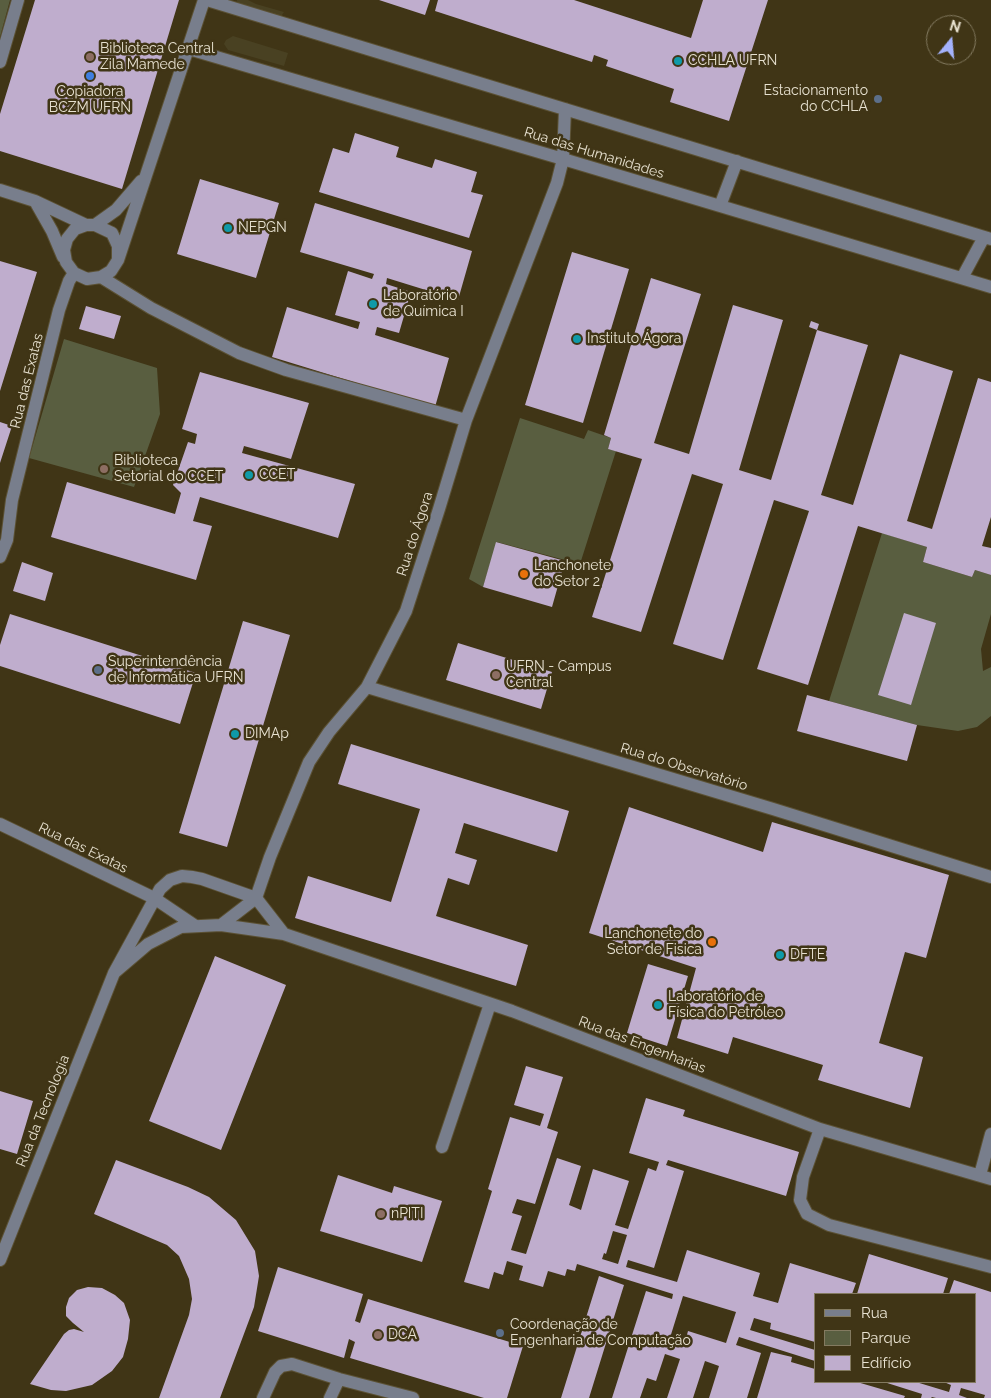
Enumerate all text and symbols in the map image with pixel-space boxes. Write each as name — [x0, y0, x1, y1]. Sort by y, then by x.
north arrow — [926, 15, 976, 65]
text: N — [948, 17, 963, 36]
place label: Biblioteca Central Zila Mamede — [100, 41, 215, 74]
marker: Biblioteca Central Zila Mamede — [84, 51, 96, 63]
place label: CCHLA UFRN — [688, 53, 777, 69]
marker: CCHLA UFRN — [672, 55, 684, 67]
marker: Copiadora BCZM UFRN — [84, 70, 96, 82]
place label: Estacionamento do CCHLA — [763, 83, 868, 115]
place label: Copiadora BCZM UFRN — [49, 84, 131, 116]
marker: Estacionamento do CCHLA — [872, 93, 884, 105]
street label: Rua das Humanidades — [522, 124, 666, 182]
place label: NEPGN — [238, 220, 287, 236]
marker: NEPGN — [222, 222, 234, 234]
place label: Laboratório de Química I — [383, 288, 464, 321]
marker: Laboratório de Química I — [367, 298, 379, 310]
place label: Instituto Ágora — [587, 331, 681, 347]
street label: Rua das Exatas — [7, 332, 47, 430]
marker: Instituto Ágora — [571, 333, 583, 345]
place label: Biblioteca Setorial do CCET — [114, 453, 223, 486]
marker: Biblioteca Setorial do CCET — [98, 463, 110, 475]
place label: CCET — [259, 467, 295, 483]
marker: CCET — [243, 469, 255, 481]
street label: Rua do Ágora — [393, 490, 437, 578]
place label: Lanchonete do Setor 2 — [534, 558, 611, 590]
marker: Lanchonete do Setor 2 — [518, 568, 530, 580]
place label: Superintendência de Informática UFRN — [108, 654, 244, 686]
place label: UFRN - Campus Central — [506, 659, 612, 692]
marker: Superintendência de Informática UFRN — [92, 664, 104, 676]
marker: UFRN - Campus Central — [490, 669, 502, 681]
place label: DIMAp — [245, 726, 289, 742]
marker: DIMAp — [229, 728, 241, 740]
street label: Rua do Observatório — [618, 740, 750, 794]
street label: Rua das Exatas — [36, 819, 130, 877]
place label: Lanchonete do Setor de Fisica — [604, 926, 702, 959]
marker: Lanchonete do Setor de Fisica — [706, 936, 718, 948]
place label: DFTE — [790, 947, 825, 963]
marker: DFTE — [774, 949, 786, 961]
place label: Laboratório de Física do Petróleo — [668, 989, 783, 1022]
marker: Laboratório de Física do Petróleo — [652, 999, 664, 1011]
street label: Rua das Engenharias — [576, 1013, 708, 1077]
street label: Rua da Tecnologia — [13, 1053, 73, 1169]
place label: nPITI — [391, 1206, 423, 1222]
marker: nPITI — [375, 1208, 387, 1220]
legend — [814, 1293, 976, 1383]
text: Rua — [861, 1304, 888, 1322]
place label: Coordenação de Engenharia de Computação — [510, 1317, 691, 1350]
place label: DCA — [388, 1327, 417, 1343]
marker: Coordenação de Engenharia de Computação — [494, 1327, 506, 1339]
marker: DCA — [372, 1329, 384, 1341]
text: Parque — [861, 1329, 910, 1347]
text: Edifício — [861, 1354, 911, 1372]

